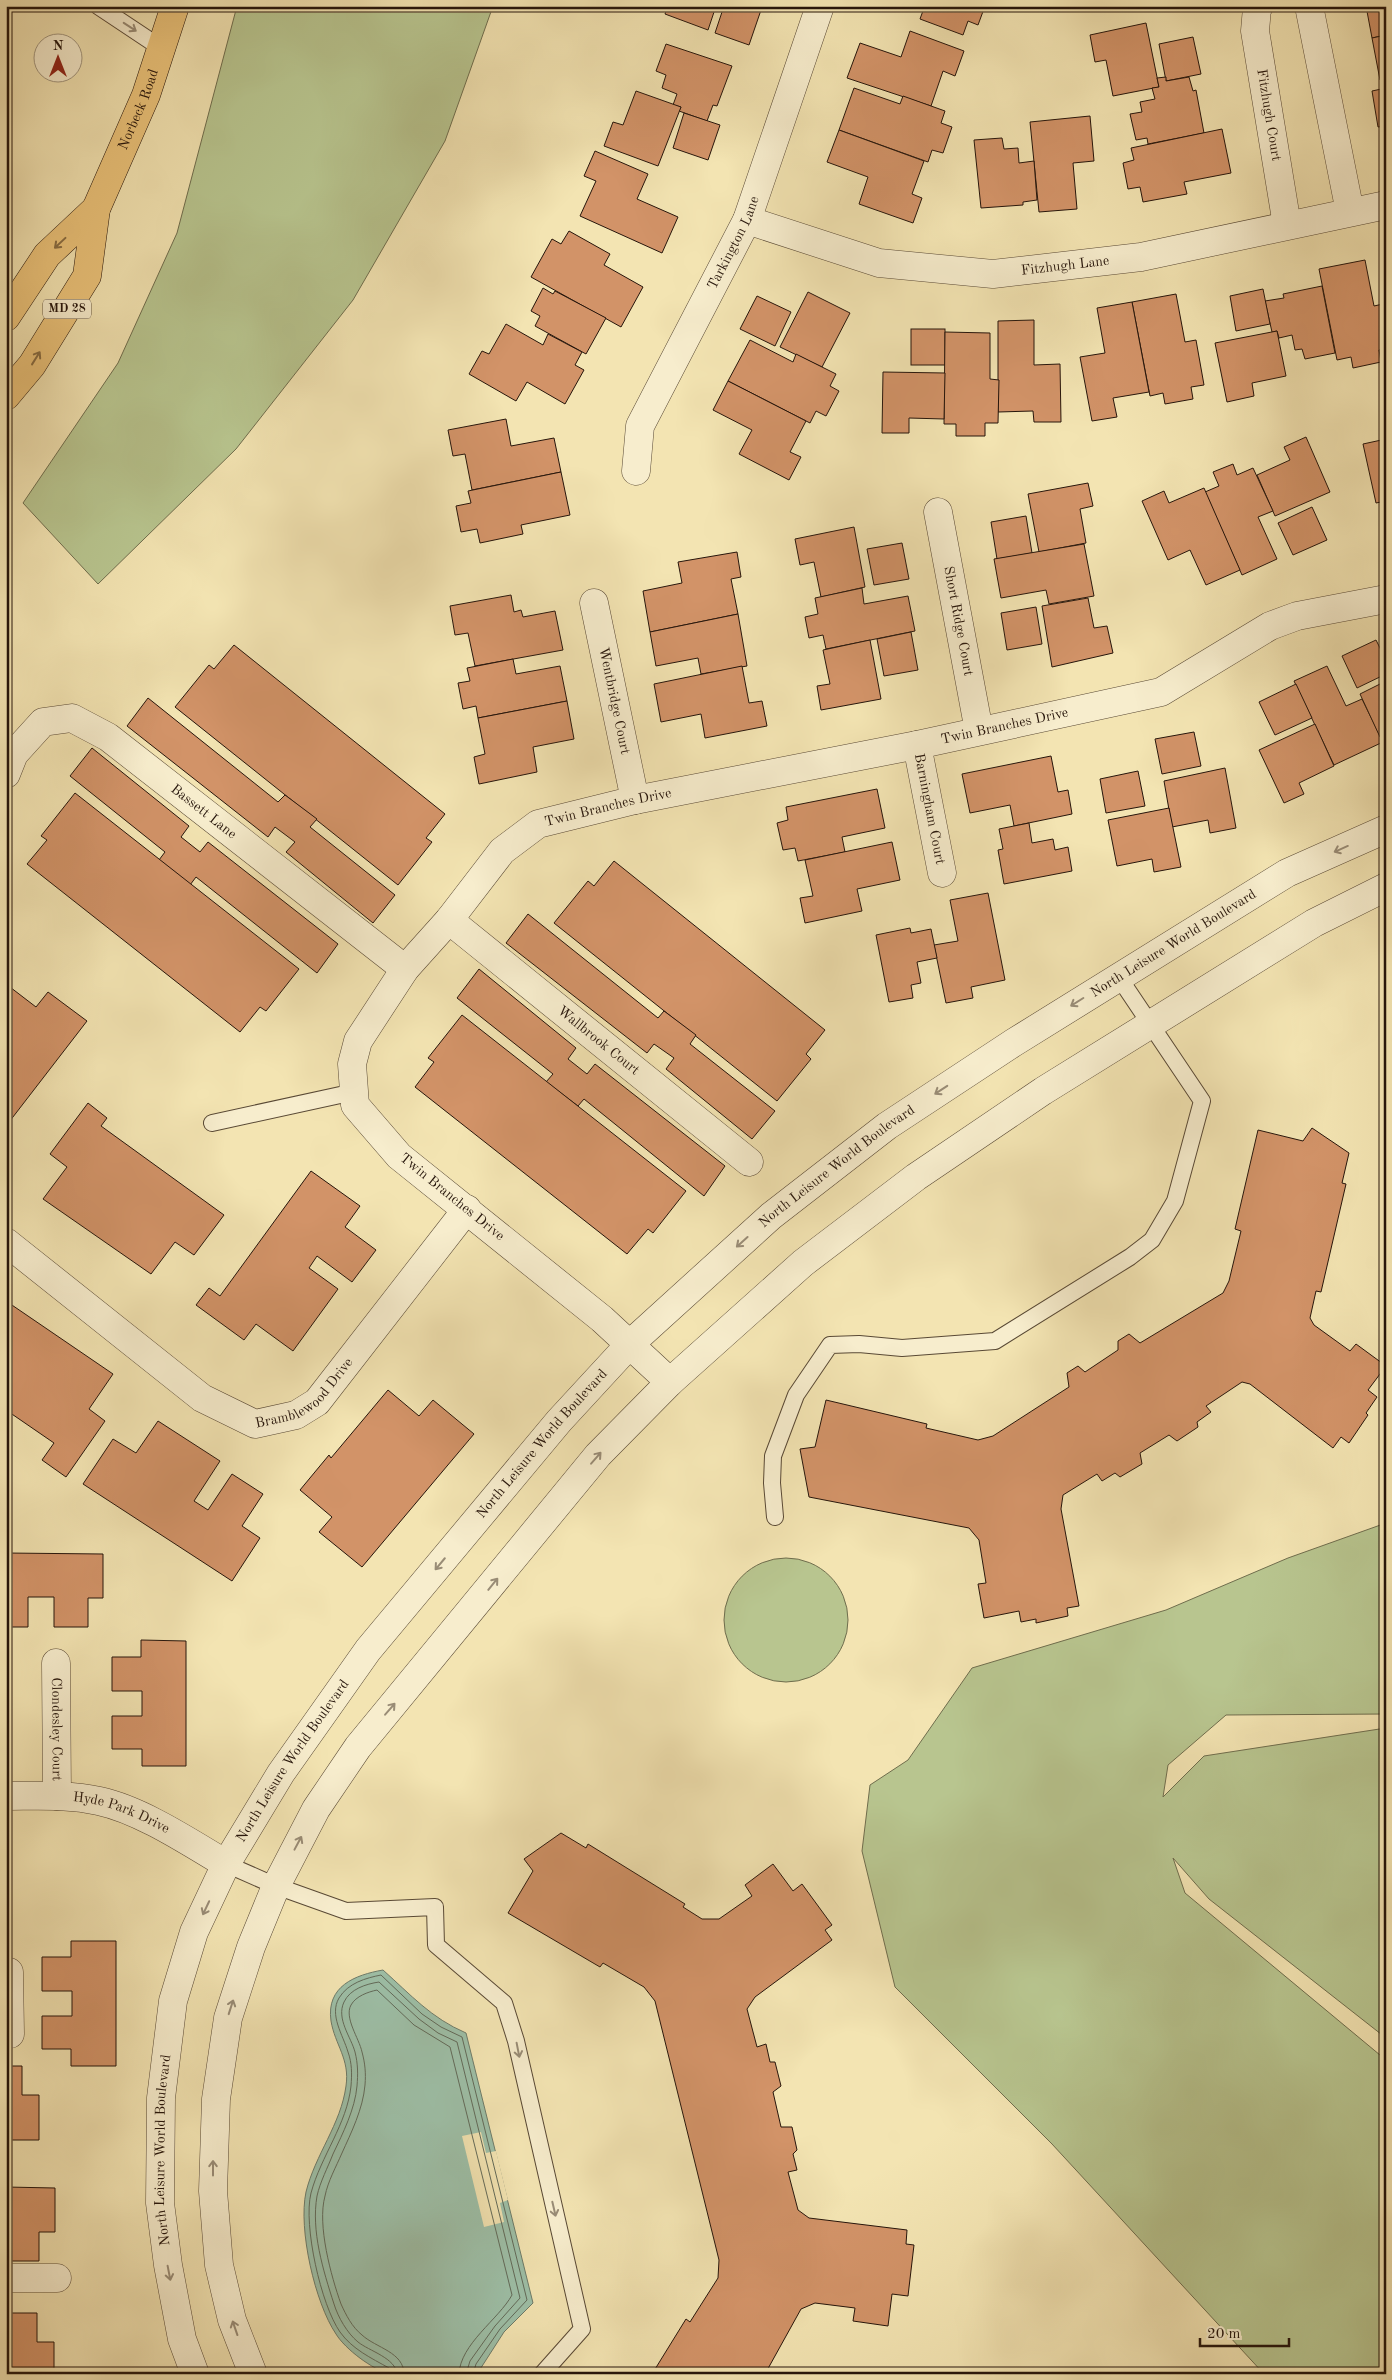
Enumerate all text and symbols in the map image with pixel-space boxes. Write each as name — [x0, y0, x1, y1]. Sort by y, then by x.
one-way arrow — [122, 22, 136, 32]
north arrow — [32, 32, 82, 82]
text: N — [53, 39, 64, 53]
street label: Norbeck Road — [116, 67, 161, 152]
street label: Fitzhugh Court — [1254, 68, 1283, 162]
street label: Tarkington Lane — [705, 194, 762, 292]
one-way arrow — [54, 237, 67, 249]
street label: Fitzhugh Lane — [1020, 254, 1110, 278]
road number: MD 28 — [43, 300, 91, 318]
one-way arrow — [32, 351, 42, 365]
street label: Short Ridge Court — [941, 565, 976, 677]
street label: Wentbridge Court — [596, 646, 632, 756]
street label: Twin Branches Drive — [940, 705, 1070, 747]
street label: Barningham Court — [912, 752, 947, 866]
street label: Bassett Lane — [168, 782, 239, 842]
street label: Twin Branches Drive — [543, 786, 673, 829]
one-way arrow — [1334, 844, 1349, 854]
street label: North Leisure World Boulevard — [1088, 887, 1259, 1000]
one-way arrow — [1071, 998, 1085, 1008]
street label: Wallbrook Court — [555, 1003, 642, 1078]
one-way arrow — [934, 1085, 948, 1095]
street label: North Leisure World Boulevard — [756, 1103, 917, 1230]
street label: Twin Branches Drive — [397, 1151, 507, 1243]
one-way arrow — [736, 1236, 749, 1248]
street label: Bramblewood Drive — [254, 1355, 355, 1431]
street label: North Leisure World Boulevard — [474, 1367, 610, 1521]
one-way arrow — [590, 1452, 601, 1465]
one-way arrow — [435, 1557, 446, 1570]
one-way arrow — [488, 1578, 499, 1591]
street label: Clondesley Court — [49, 1677, 64, 1781]
street label: North Leisure World Boulevard — [234, 1677, 352, 1845]
one-way arrow — [384, 1703, 396, 1716]
street label: Hyde Park Drive — [72, 1790, 172, 1836]
one-way arrow — [294, 1836, 303, 1851]
one-way arrow — [200, 1900, 210, 1915]
one-way arrow — [227, 2000, 237, 2016]
one-way arrow — [513, 2042, 523, 2058]
street label: North Leisure World Boulevard — [153, 2054, 173, 2247]
one-way arrow — [208, 2160, 218, 2176]
one-way arrow — [550, 2200, 559, 2216]
one-way arrow — [165, 2265, 175, 2281]
scale bar — [1200, 2315, 1288, 2347]
one-way arrow — [230, 2321, 239, 2337]
text: 20 m — [1207, 2327, 1241, 2342]

